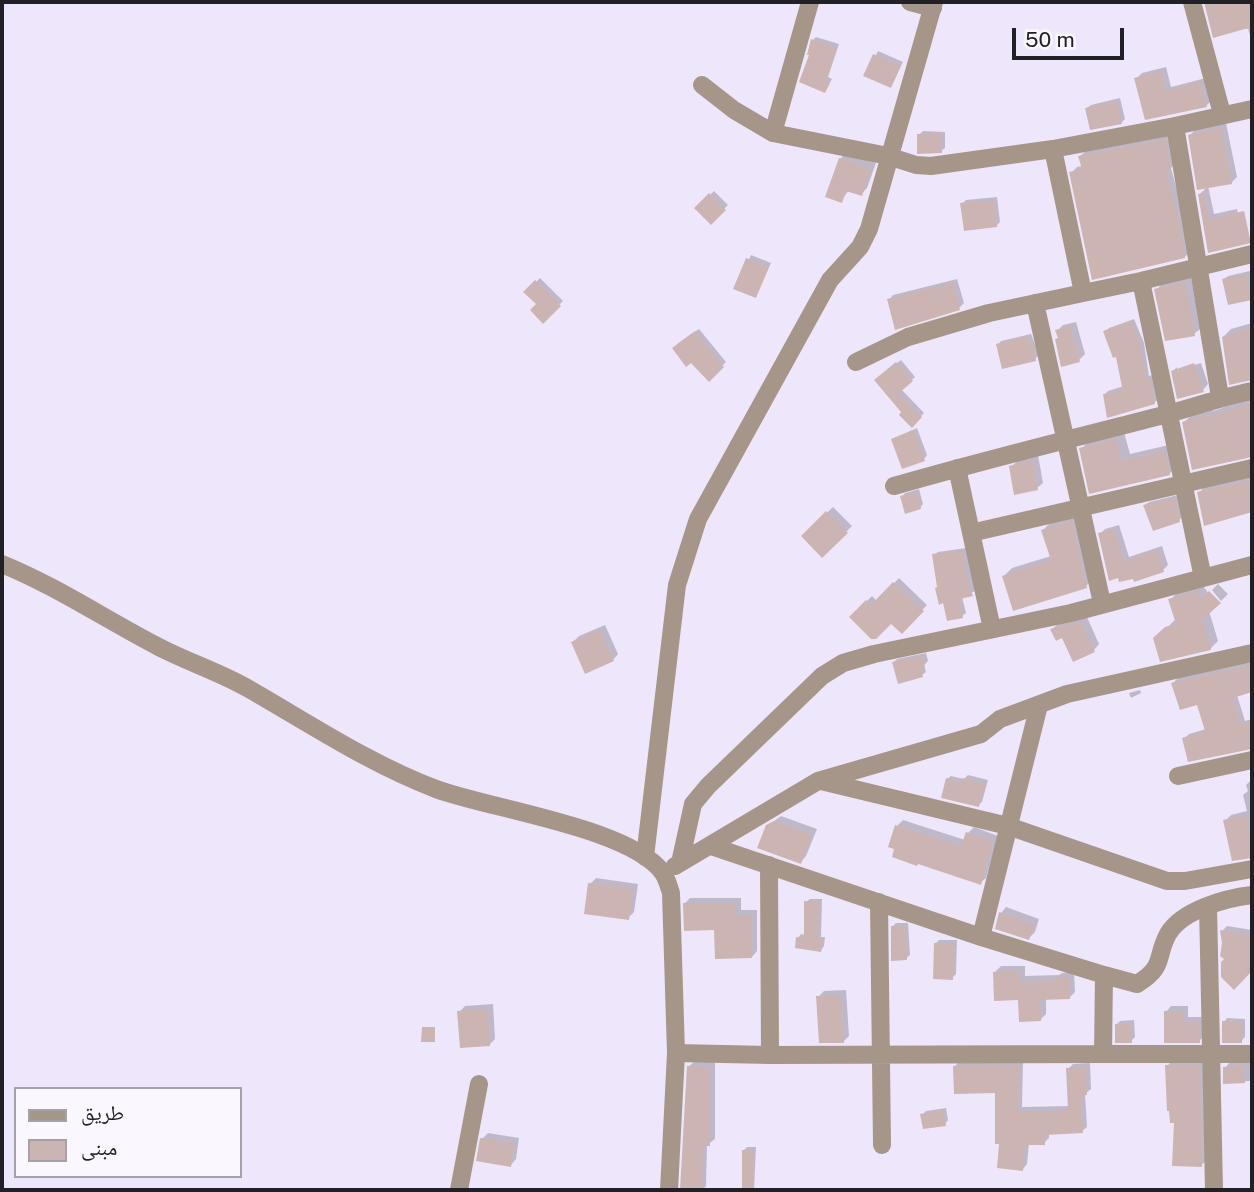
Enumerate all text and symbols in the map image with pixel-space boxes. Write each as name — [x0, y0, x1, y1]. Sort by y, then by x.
scale bar — [1016, 14, 1128, 58]
text: 50 m — [1025, 27, 1075, 52]
legend — [14, 1087, 242, 1178]
text: طريق — [81, 1100, 124, 1125]
text: مبنى — [81, 1135, 117, 1160]

